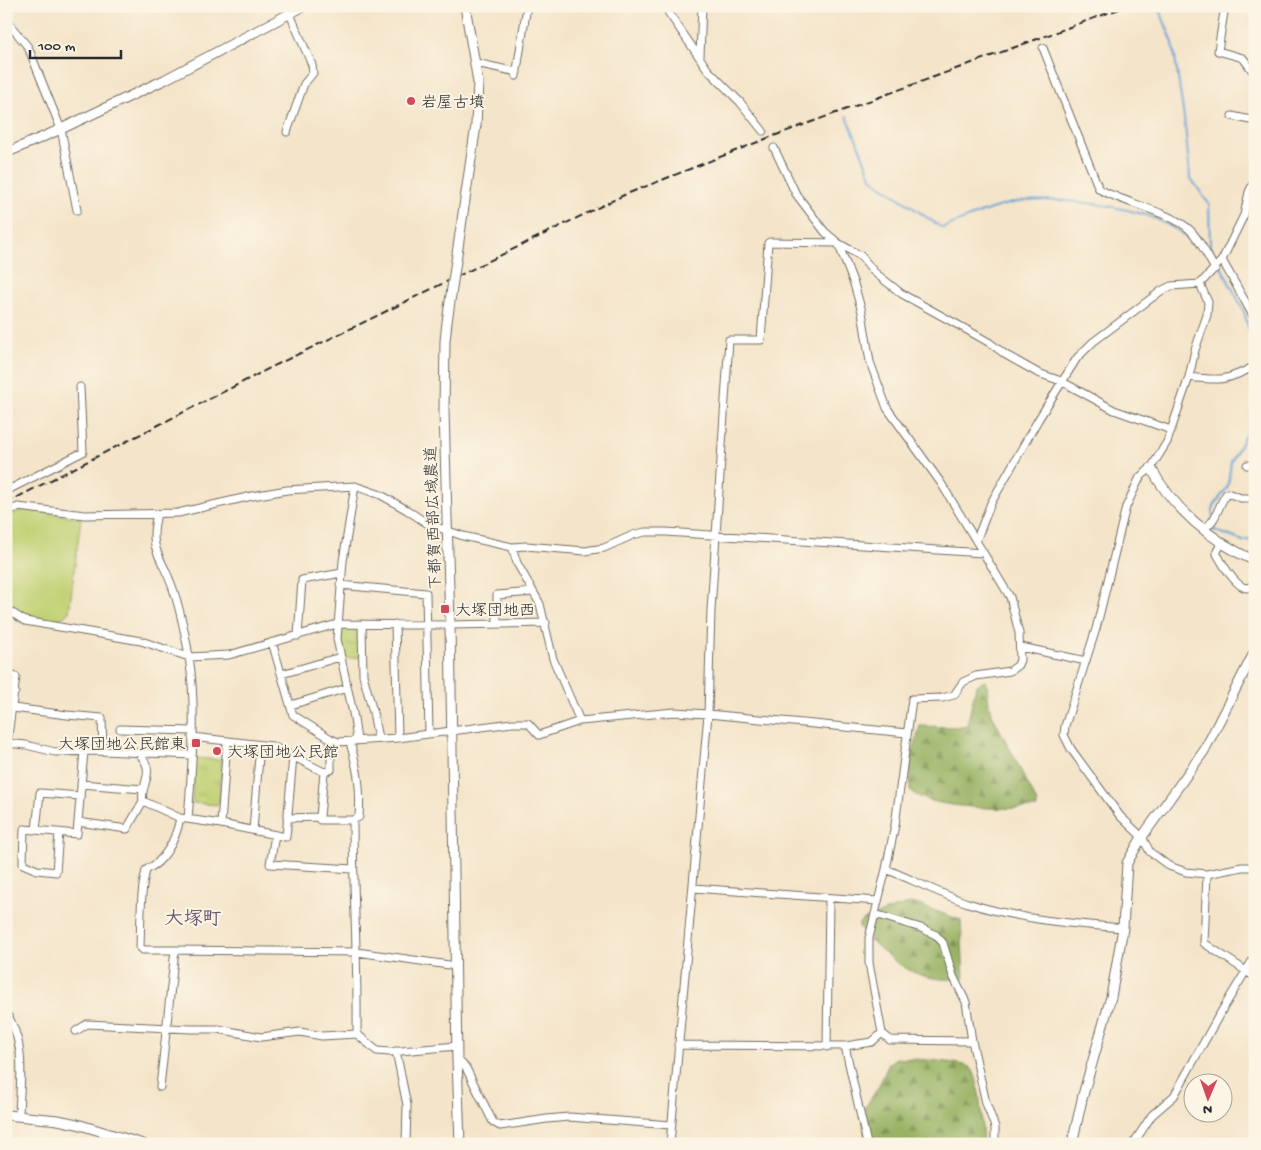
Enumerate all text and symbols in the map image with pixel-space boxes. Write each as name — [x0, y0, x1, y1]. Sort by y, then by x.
scale bar — [30, 28, 121, 60]
text: 100 m — [37, 38, 76, 56]
place label: 岩屋古墳 — [421, 94, 485, 114]
marker: 岩屋古墳 — [405, 95, 417, 107]
street label: 下都賀西部広域農道 — [421, 446, 448, 590]
place label: 大塚団地西 — [455, 602, 535, 622]
marker: 大塚団地西 — [439, 603, 451, 615]
place label: 大塚団地公民館東 — [58, 735, 186, 756]
marker: 大塚団地公民館東 — [190, 737, 202, 749]
place label: 大塚団地公民館 — [227, 744, 339, 764]
marker: 大塚団地公民館 — [211, 745, 223, 757]
district label: 大塚町 — [164, 908, 222, 932]
north arrow — [1184, 1072, 1234, 1122]
text: N — [1203, 1100, 1212, 1117]

